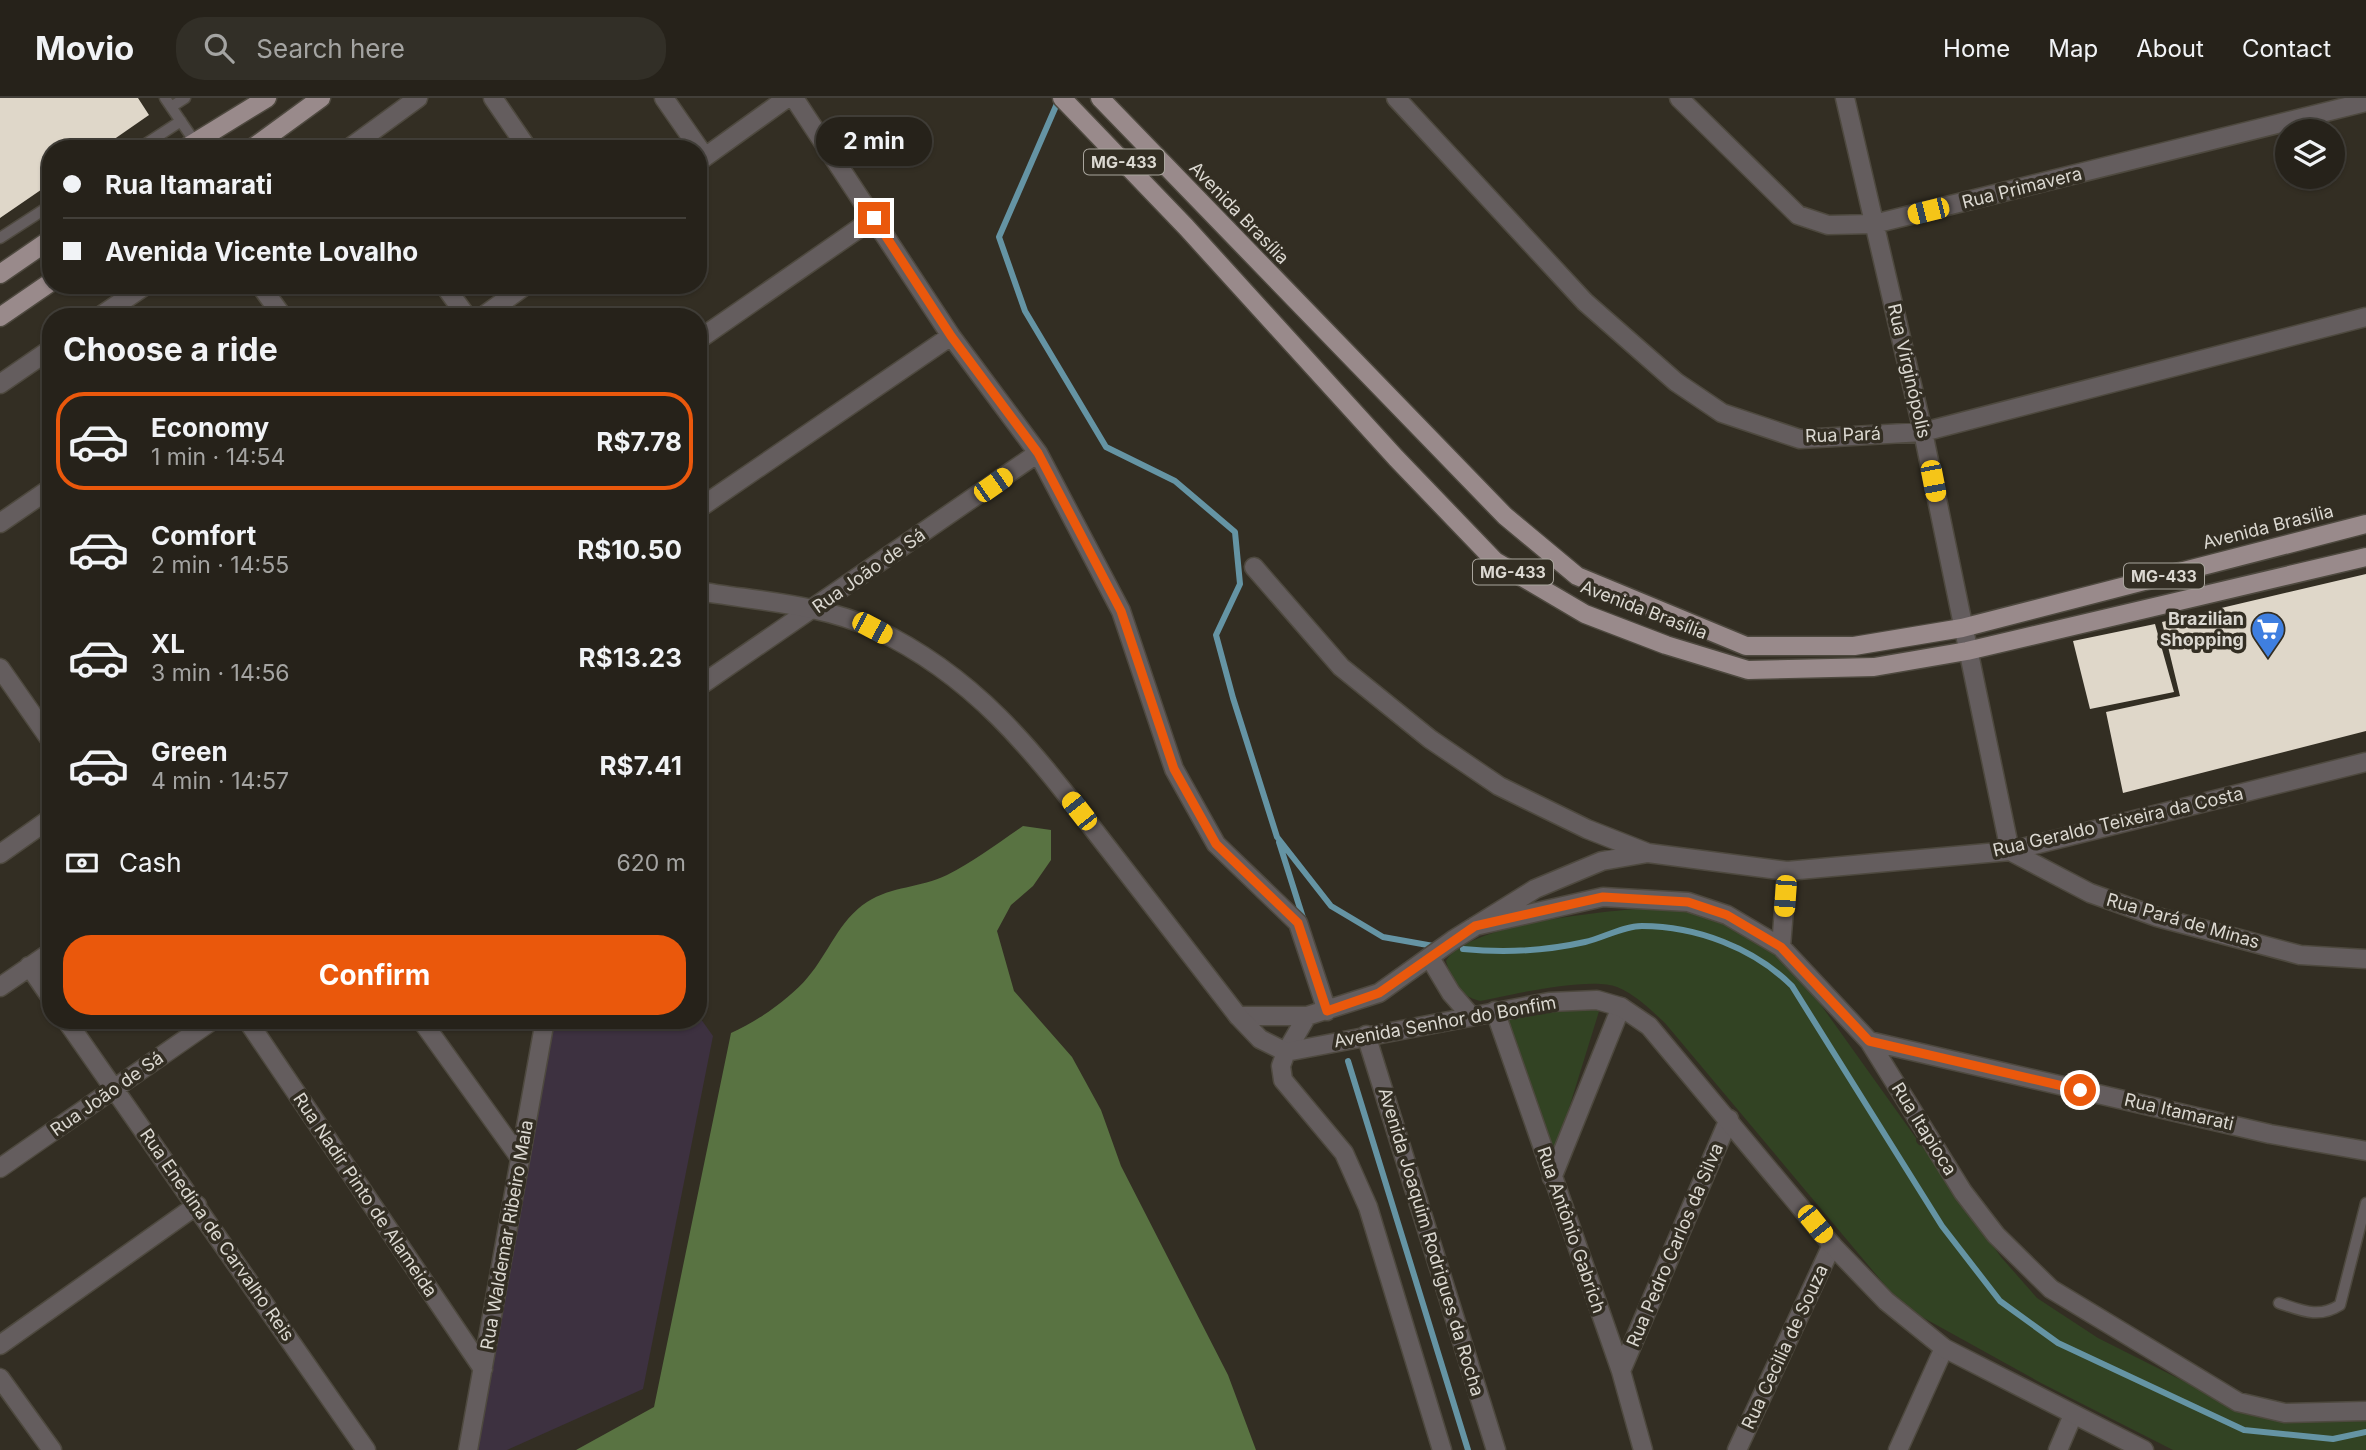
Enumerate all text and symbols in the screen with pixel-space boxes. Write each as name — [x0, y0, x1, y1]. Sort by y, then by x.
search box — [176, 17, 666, 80]
text: Movio — [35, 28, 134, 68]
icon: search — [200, 29, 238, 67]
text: Search here — [256, 33, 405, 64]
text: Home — [1943, 34, 2010, 63]
text: Map — [2048, 34, 2098, 63]
text: About — [2136, 34, 2204, 63]
text: Contact — [2242, 34, 2331, 63]
callout: 2 min — [816, 116, 932, 166]
map controls — [2275, 119, 2345, 189]
button: layers — [2275, 119, 2345, 189]
text: 2 min — [843, 127, 905, 155]
road number: MG-433 — [1084, 150, 1164, 174]
street label: Avenida Brasília — [1185, 157, 1293, 268]
street label: Rua Primavera — [1960, 162, 2084, 213]
text: Rua Itamarati — [105, 169, 273, 200]
car — [1906, 196, 1951, 226]
route end — [858, 202, 890, 234]
text: Avenida Vicente Lovalho — [105, 236, 418, 267]
street label: Rua Virginópolis — [1884, 302, 1935, 440]
text: Choose a ride — [63, 330, 278, 369]
icon: car — [67, 410, 130, 473]
text: Economy — [151, 412, 269, 443]
street label: Rua Pará — [1805, 423, 1881, 446]
text: R$7.78 — [596, 426, 682, 457]
text: 1 min · 14:54 — [151, 443, 285, 471]
car — [1919, 458, 1948, 504]
car — [970, 464, 1017, 506]
street label: Avenida Brasília — [2200, 500, 2335, 553]
icon: car — [67, 518, 130, 581]
text: Comfort — [151, 520, 256, 551]
street label: Rua João de Sá — [808, 524, 929, 617]
text: R$10.50 — [577, 534, 682, 565]
text: 2 min · 14:55 — [151, 551, 289, 579]
road number: MG-433 — [1473, 559, 1553, 584]
road number: MG-433 — [2124, 564, 2204, 589]
street label: Avenida Brasília — [1578, 576, 1710, 643]
place label: Brazilian Shopping — [2160, 608, 2244, 650]
car — [849, 609, 896, 647]
supermarket icon: Brazilian Shopping — [2249, 610, 2287, 659]
icon: car — [67, 626, 130, 689]
text: XL — [151, 628, 185, 659]
text: R$13.23 — [579, 642, 682, 673]
text: 3 min · 14:56 — [151, 659, 290, 687]
icon: car — [67, 734, 130, 797]
text: Green — [151, 736, 228, 767]
text: R$7.41 — [600, 750, 682, 781]
text: 4 min · 14:57 — [151, 767, 289, 795]
street label: Rua Geraldo Teixeira da Costa — [1991, 782, 2245, 861]
car — [1058, 788, 1101, 834]
icon: cash — [63, 844, 101, 882]
text: Cash — [119, 847, 182, 878]
text: 620 m — [617, 849, 686, 877]
car — [1774, 874, 1797, 918]
street label: Rua Pará de Minas — [2104, 889, 2262, 952]
button: Confirm — [63, 935, 686, 1015]
street label: Avenida Senhor do Bonfim — [1332, 992, 1558, 1051]
street label: Rua João de Sá — [46, 1047, 167, 1140]
route start — [2064, 1074, 2096, 1106]
street label: Rua Itapioca — [1888, 1079, 1961, 1179]
street label: Avenida Joaquim Rodrigues da Rocha — [1374, 1085, 1489, 1399]
street label: Rua Nadir Pinto de Alameida — [289, 1089, 442, 1301]
street label: Rua Itamarati — [2122, 1089, 2236, 1134]
street label: Rua Waldemar Ribeiro Maia — [476, 1118, 537, 1351]
street label: Rua Enedina de Carvalho Reis — [136, 1125, 299, 1345]
street label: Rua Pedro Carlos da Silva — [1622, 1140, 1727, 1350]
street label: Rua Antônio Gabrich — [1533, 1144, 1610, 1316]
car — [1794, 1201, 1837, 1247]
street label: Rua Cecilia de Souza — [1737, 1261, 1832, 1432]

